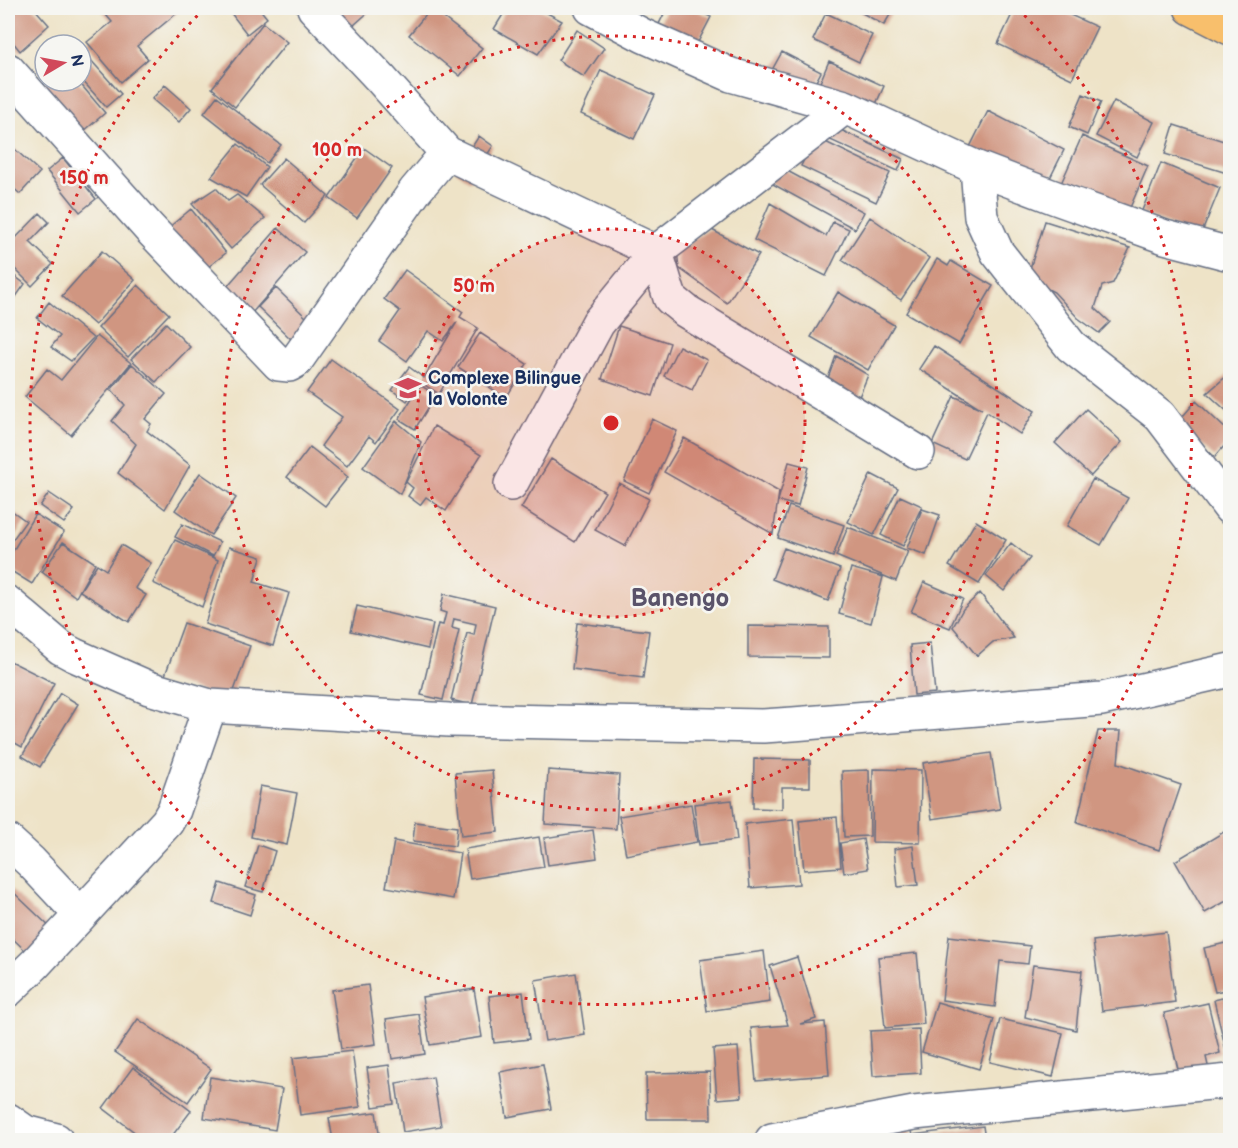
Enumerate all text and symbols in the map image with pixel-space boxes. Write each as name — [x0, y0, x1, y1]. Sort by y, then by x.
north arrow — [33, 33, 93, 93]
text: N — [66, 53, 87, 68]
text: 100 m — [312, 140, 362, 161]
text: 150 m — [59, 168, 109, 189]
text: 50 m — [453, 276, 495, 297]
place label: Complexe Bilingue la Volonte — [428, 368, 581, 410]
school or university icon: Complexe Bilingue la Volonte — [393, 373, 423, 403]
centre of rings — [601, 413, 621, 433]
district label: Banengo — [631, 584, 729, 613]

